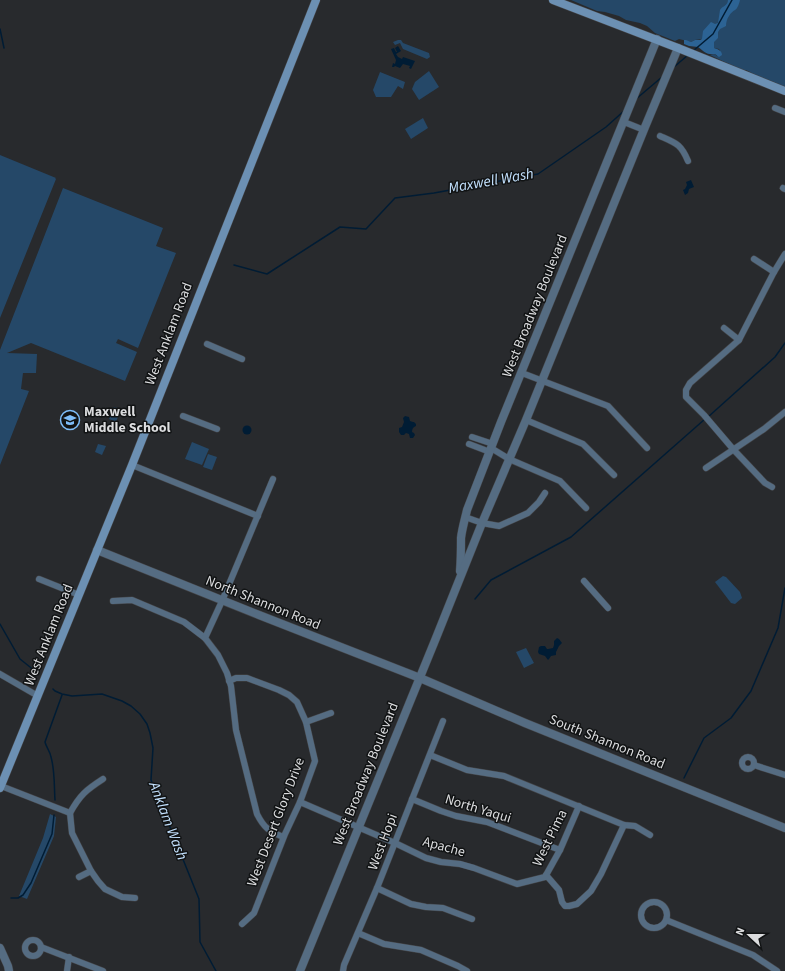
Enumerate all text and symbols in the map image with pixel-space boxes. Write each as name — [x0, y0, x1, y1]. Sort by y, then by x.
water label: Maxwell Wash — [447, 163, 536, 199]
street label: West Broadway Boulevard — [497, 232, 573, 380]
street label: West Anklam Road — [140, 280, 198, 388]
place label: Maxwell Middle School — [84, 402, 171, 438]
school or university icon: Maxwell Middle School — [59, 409, 81, 431]
street label: North Shannon Road — [203, 571, 323, 635]
street label: West Anklam Road — [19, 581, 79, 689]
street label: West Broadway Boulevard — [328, 700, 404, 848]
street label: South Shannon Road — [546, 710, 668, 774]
street label: West Desert Glory Drive — [242, 755, 310, 889]
water label: Anklam Wash — [143, 778, 193, 863]
street label: North Yaqui — [442, 789, 514, 829]
street label: West Pima — [528, 806, 572, 870]
street label: West Hopi — [363, 811, 403, 873]
street label: Apache — [421, 832, 467, 862]
north arrow — [729, 915, 769, 955]
text: N — [732, 925, 749, 938]

